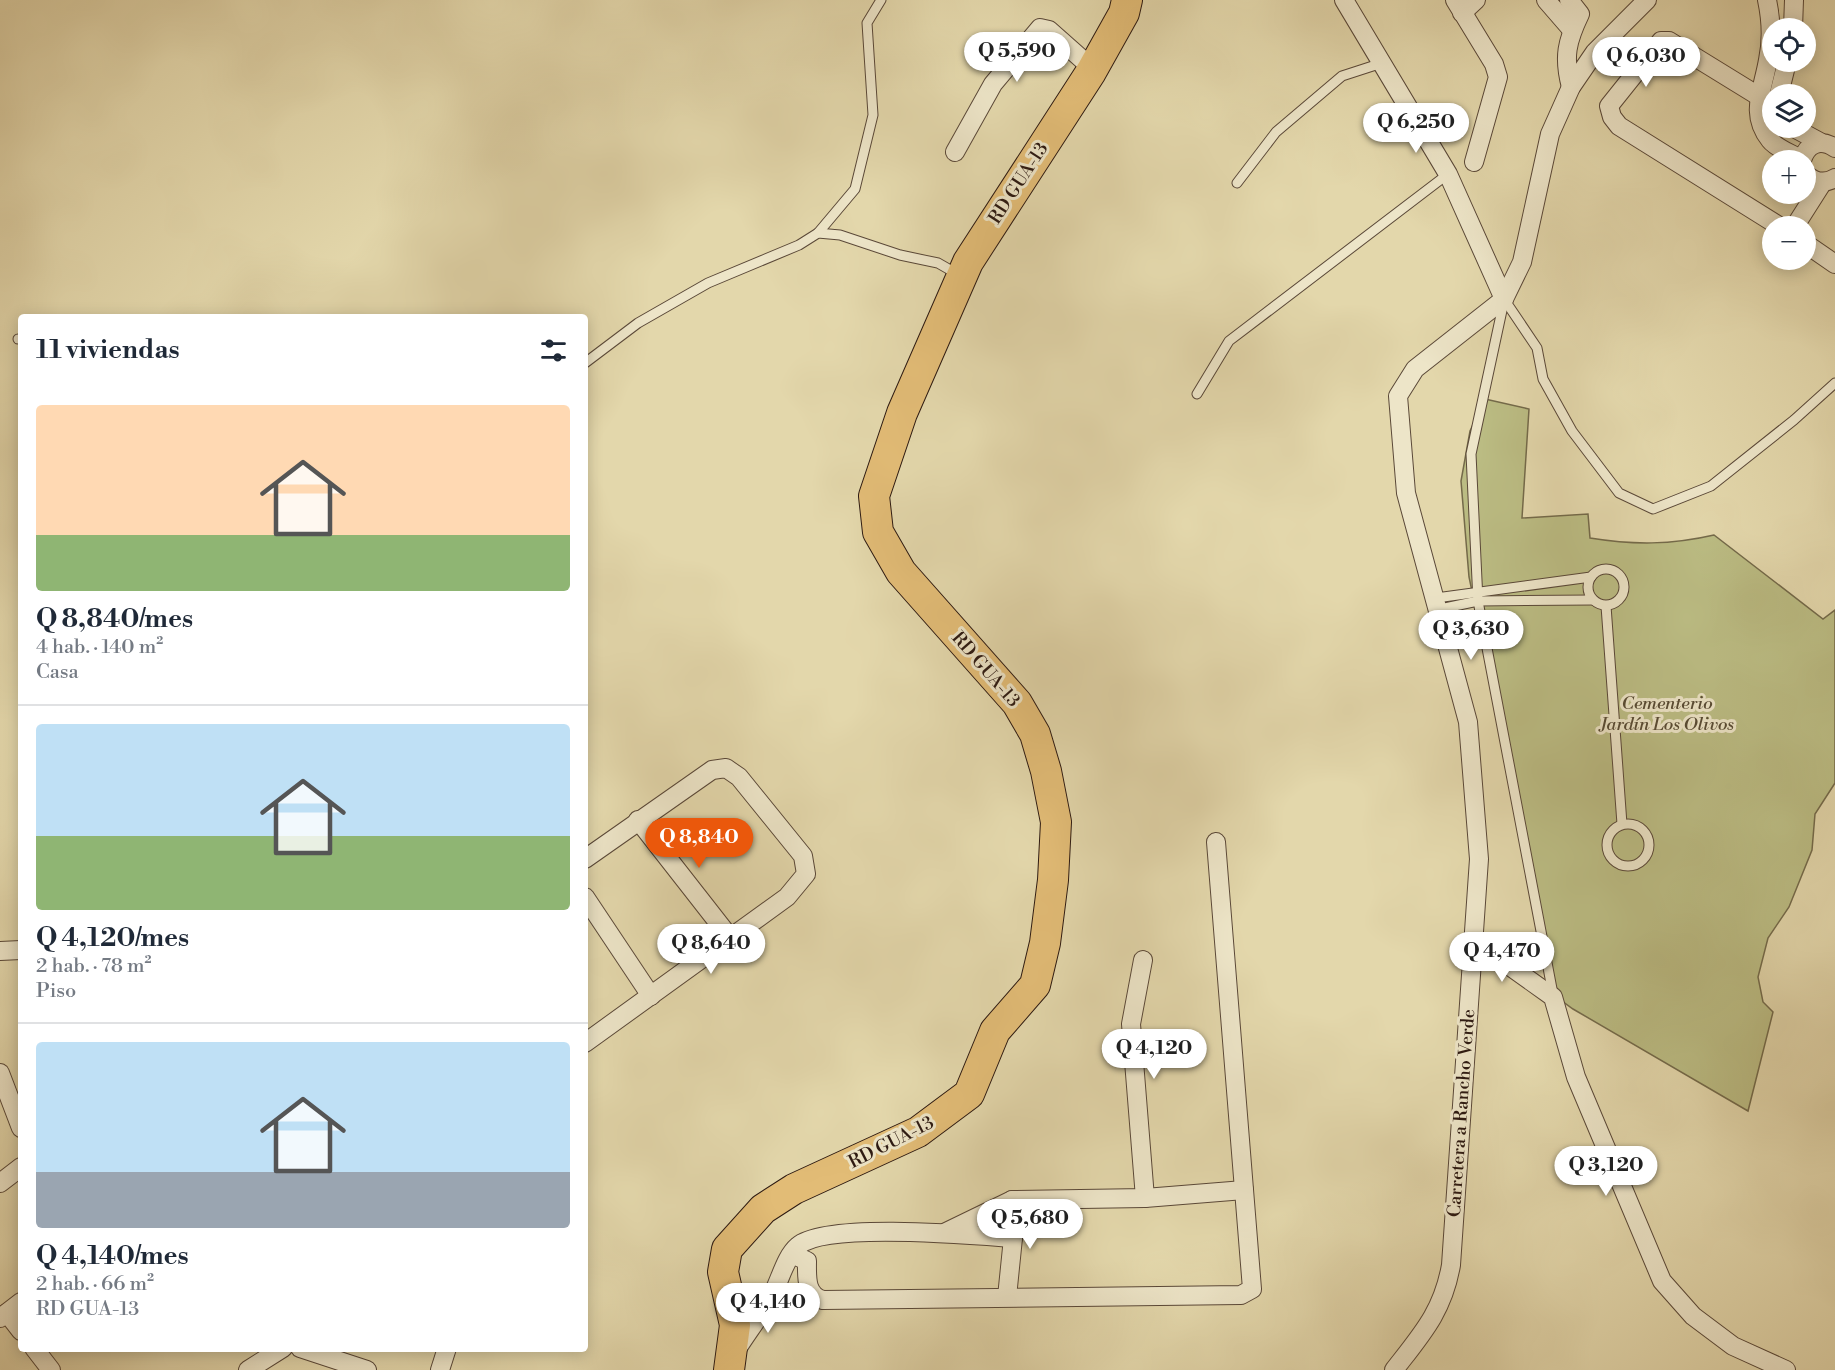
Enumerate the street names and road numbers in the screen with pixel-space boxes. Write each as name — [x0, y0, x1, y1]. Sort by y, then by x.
street label: RD GUA-13 — [983, 138, 1053, 228]
street label: RD GUA-13 — [946, 627, 1025, 712]
street label: Carretera a Rancho Verde — [1443, 1008, 1480, 1218]
street label: RD GUA-13 — [845, 1111, 938, 1174]

